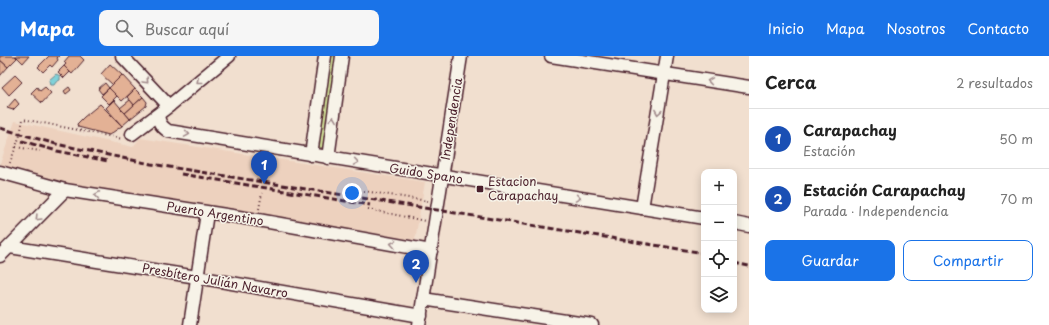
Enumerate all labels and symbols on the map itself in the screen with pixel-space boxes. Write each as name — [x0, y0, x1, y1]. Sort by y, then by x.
one-way arrow — [141, 76, 149, 84]
street label: Independencia — [436, 76, 467, 161]
one-way arrow — [197, 77, 204, 84]
one-way arrow — [707, 77, 714, 86]
one-way arrow — [655, 109, 663, 116]
one-way arrow — [328, 116, 337, 122]
one-way arrow — [184, 129, 190, 138]
pin: 1 — [251, 151, 277, 184]
one-way arrow — [353, 157, 360, 166]
street label: Guido Spano — [388, 158, 464, 188]
place label: Estacion Carapachay — [488, 172, 558, 204]
your location — [342, 183, 362, 203]
marker: Estacion Carapachay — [475, 184, 485, 194]
one-way arrow — [94, 191, 100, 200]
one-way arrow — [575, 193, 581, 202]
street label: Puerto Argentino — [165, 196, 265, 230]
one-way arrow — [35, 213, 43, 221]
one-way arrow — [390, 240, 396, 249]
pin: 2 — [403, 250, 429, 283]
street label: Presbítero Julián Navarro — [141, 258, 290, 302]

